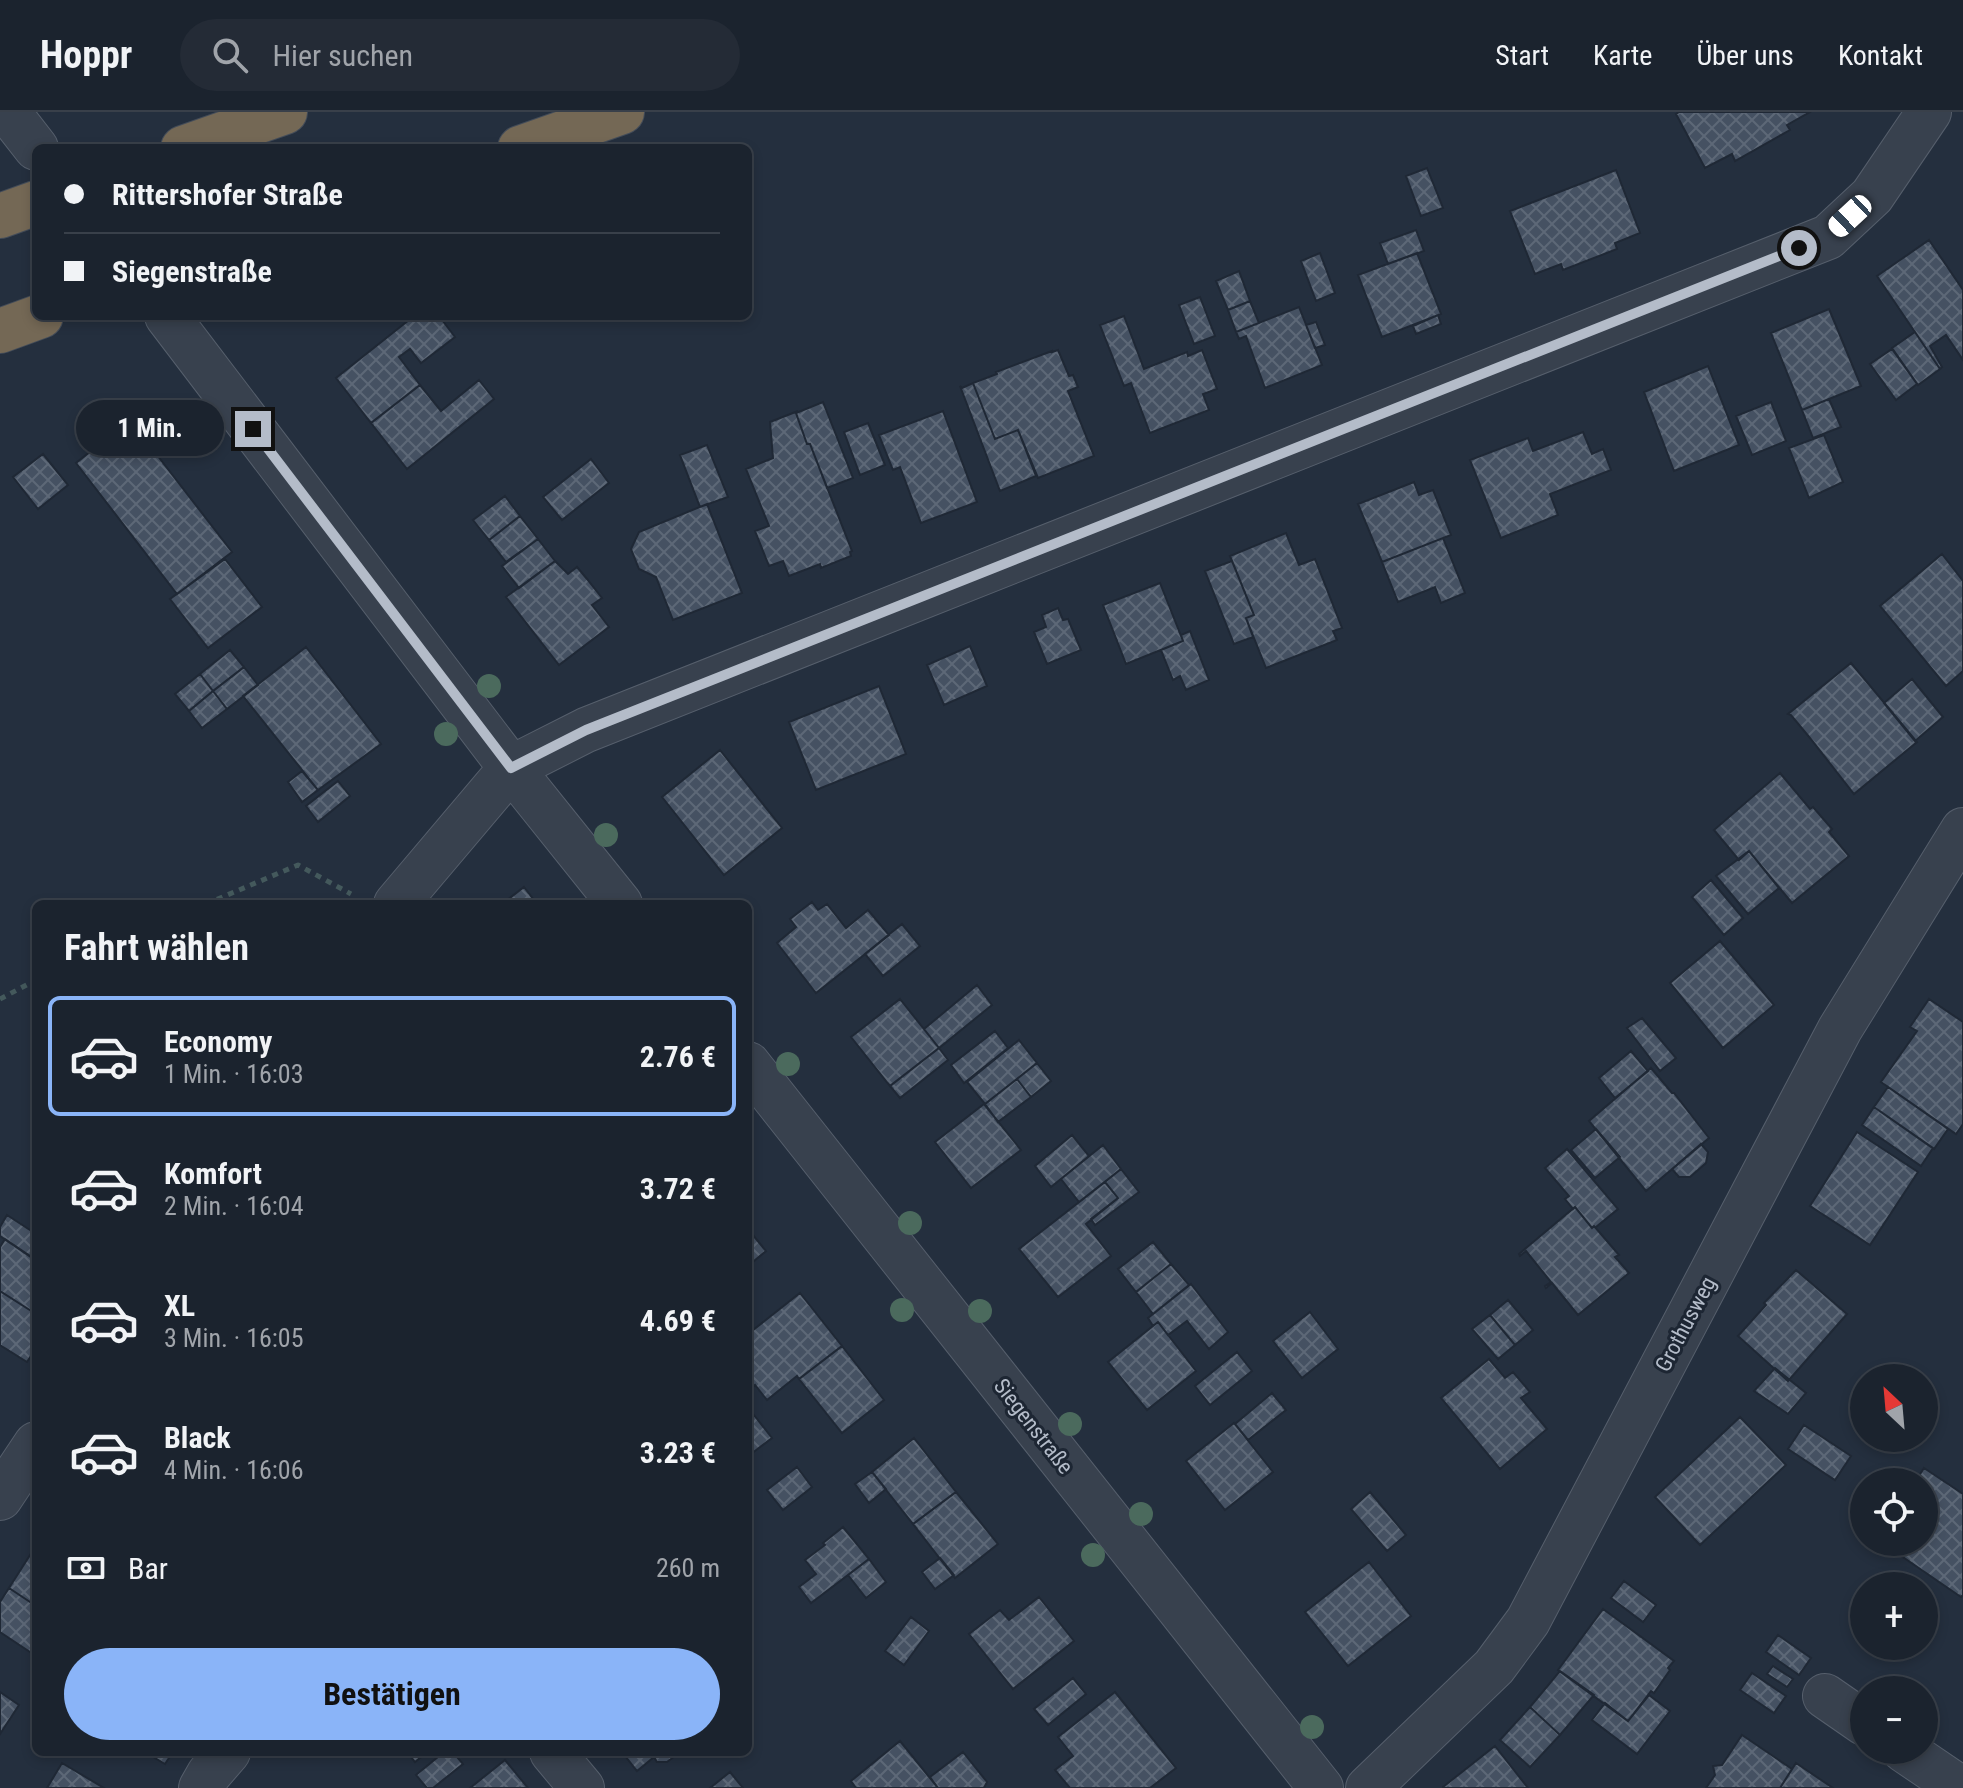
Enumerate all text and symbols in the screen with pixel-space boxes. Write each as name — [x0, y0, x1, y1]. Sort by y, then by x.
search box — [180, 19, 740, 91]
text: Hoppr — [40, 33, 132, 77]
icon: search — [208, 33, 252, 77]
text: Hier suchen — [272, 38, 413, 73]
text: Start — [1495, 39, 1549, 72]
text: Karte — [1593, 39, 1652, 72]
text: Über uns — [1696, 39, 1794, 72]
text: Kontakt — [1838, 39, 1923, 72]
text: Rittershofer Straße — [112, 177, 343, 212]
car — [1824, 191, 1876, 241]
route start — [1781, 230, 1817, 266]
text: Siegenstraße — [112, 254, 272, 289]
callout: 1 Min. — [77, 401, 225, 457]
route end — [235, 411, 271, 447]
text: 1 Min. — [117, 413, 183, 443]
text: Fahrt wählen — [64, 927, 249, 969]
icon: car — [68, 1020, 140, 1092]
text: Economy — [164, 1024, 272, 1059]
text: 2.76 € — [640, 1039, 716, 1074]
text: 1 Min. · 16:03 — [164, 1059, 304, 1089]
icon: car — [68, 1152, 140, 1224]
text: Komfort — [164, 1156, 262, 1191]
text: 3.72 € — [640, 1171, 716, 1206]
text: 2 Min. · 16:04 — [164, 1191, 304, 1221]
street label: Grothusweg — [1650, 1273, 1721, 1376]
icon: car — [68, 1284, 140, 1356]
text: XL — [164, 1288, 195, 1323]
text: 4.69 € — [640, 1303, 716, 1338]
text: 3 Min. · 16:05 — [164, 1323, 304, 1353]
north arrow — [1850, 1364, 1938, 1452]
map controls — [1850, 1364, 1938, 1764]
street label: Siegenstraße — [989, 1374, 1078, 1479]
icon: car — [68, 1416, 140, 1488]
text: Black — [164, 1420, 231, 1455]
text: 3.23 € — [640, 1435, 716, 1470]
text: 4 Min. · 16:06 — [164, 1455, 304, 1485]
button: locate — [1850, 1468, 1938, 1556]
icon: cash — [64, 1546, 108, 1590]
text: Bar — [128, 1551, 168, 1586]
text: 260 m — [656, 1553, 720, 1583]
button: + — [1850, 1572, 1938, 1660]
button: Bestätigen — [64, 1648, 720, 1740]
button: − — [1850, 1676, 1938, 1764]

